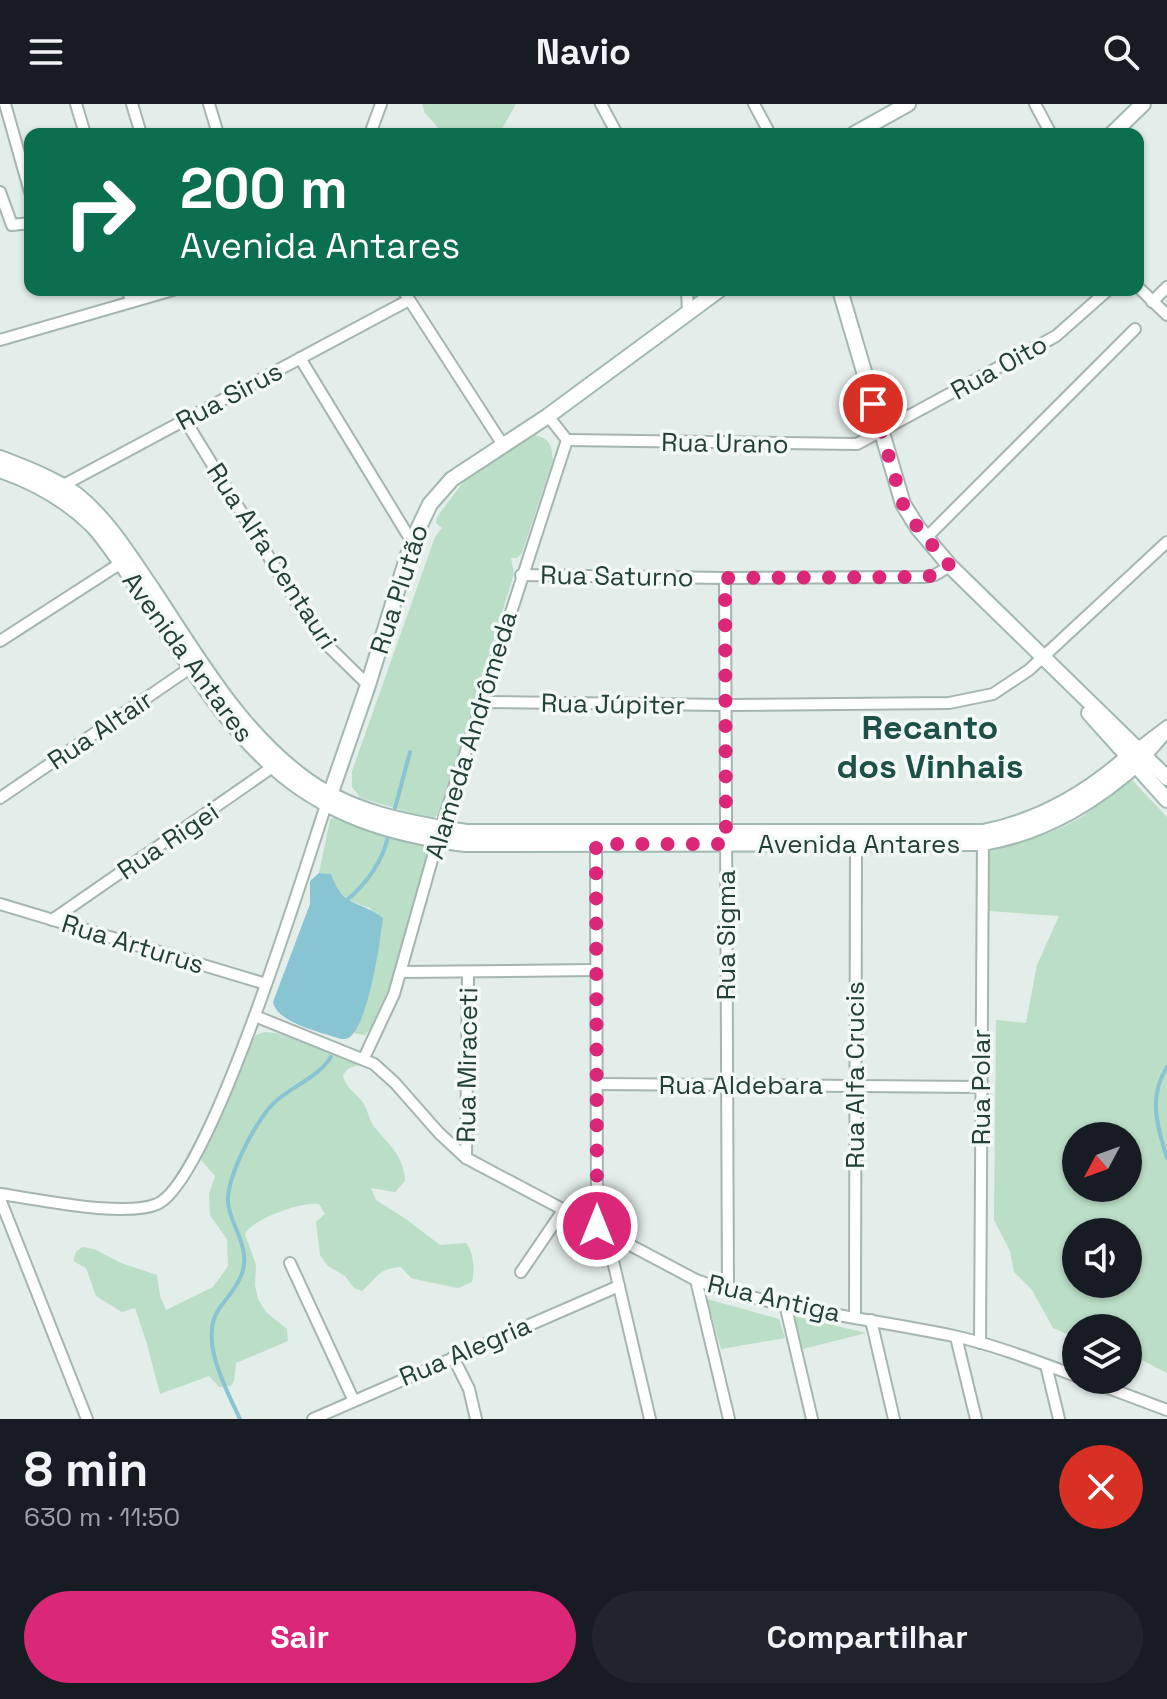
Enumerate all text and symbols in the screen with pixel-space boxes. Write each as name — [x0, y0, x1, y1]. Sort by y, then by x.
text: Navio — [536, 29, 631, 75]
icon: menu — [24, 30, 68, 74]
icon: search — [1099, 30, 1143, 74]
text: 200 m — [180, 153, 348, 224]
icon: right — [48, 160, 152, 264]
text: Avenida Antares — [180, 223, 460, 269]
street label: Rua Oito — [945, 327, 1053, 407]
street label: Rua Sirus — [170, 354, 288, 438]
pin — [839, 370, 907, 438]
icon: arrive — [851, 382, 895, 426]
street label: Rua Urano — [661, 425, 789, 461]
street label: Rua Alfa Centauri — [199, 456, 345, 656]
street label: Rua Plutão — [362, 520, 436, 658]
street label: Rua Saturno — [540, 558, 694, 594]
street label: Avenida Antares — [115, 565, 261, 749]
street label: Alameda Andrômeda — [417, 607, 525, 863]
street label: Rua Altair — [41, 683, 159, 777]
street label: Rua Júpiter — [540, 686, 686, 722]
district label: Recanto dos Vinhais — [837, 706, 1024, 788]
street label: Rua Rigei — [111, 795, 225, 887]
street label: Avenida Antares — [758, 827, 960, 861]
street label: Rua Sigma — [709, 870, 743, 1000]
street label: Rua Arturus — [58, 906, 208, 982]
street label: Rua Alfa Crucis — [838, 981, 872, 1169]
street label: Rua Miraceti — [449, 987, 485, 1143]
street label: Rua Polar — [964, 1029, 998, 1145]
street label: Rua Aldebara — [659, 1068, 823, 1102]
north arrow — [1062, 1122, 1142, 1202]
map controls — [1062, 1122, 1142, 1394]
position arrow — [555, 1184, 639, 1268]
button: sound — [1062, 1218, 1142, 1298]
street label: Rua Antiga — [704, 1266, 844, 1330]
street label: Rua Alegria — [394, 1308, 536, 1394]
button: layers — [1062, 1314, 1142, 1394]
text: 8 min — [24, 1439, 148, 1500]
button: close — [1059, 1445, 1143, 1529]
text: 630 m · 11:50 — [24, 1500, 180, 1534]
button: Sair — [24, 1591, 576, 1683]
button: Compartilhar — [592, 1591, 1143, 1683]

